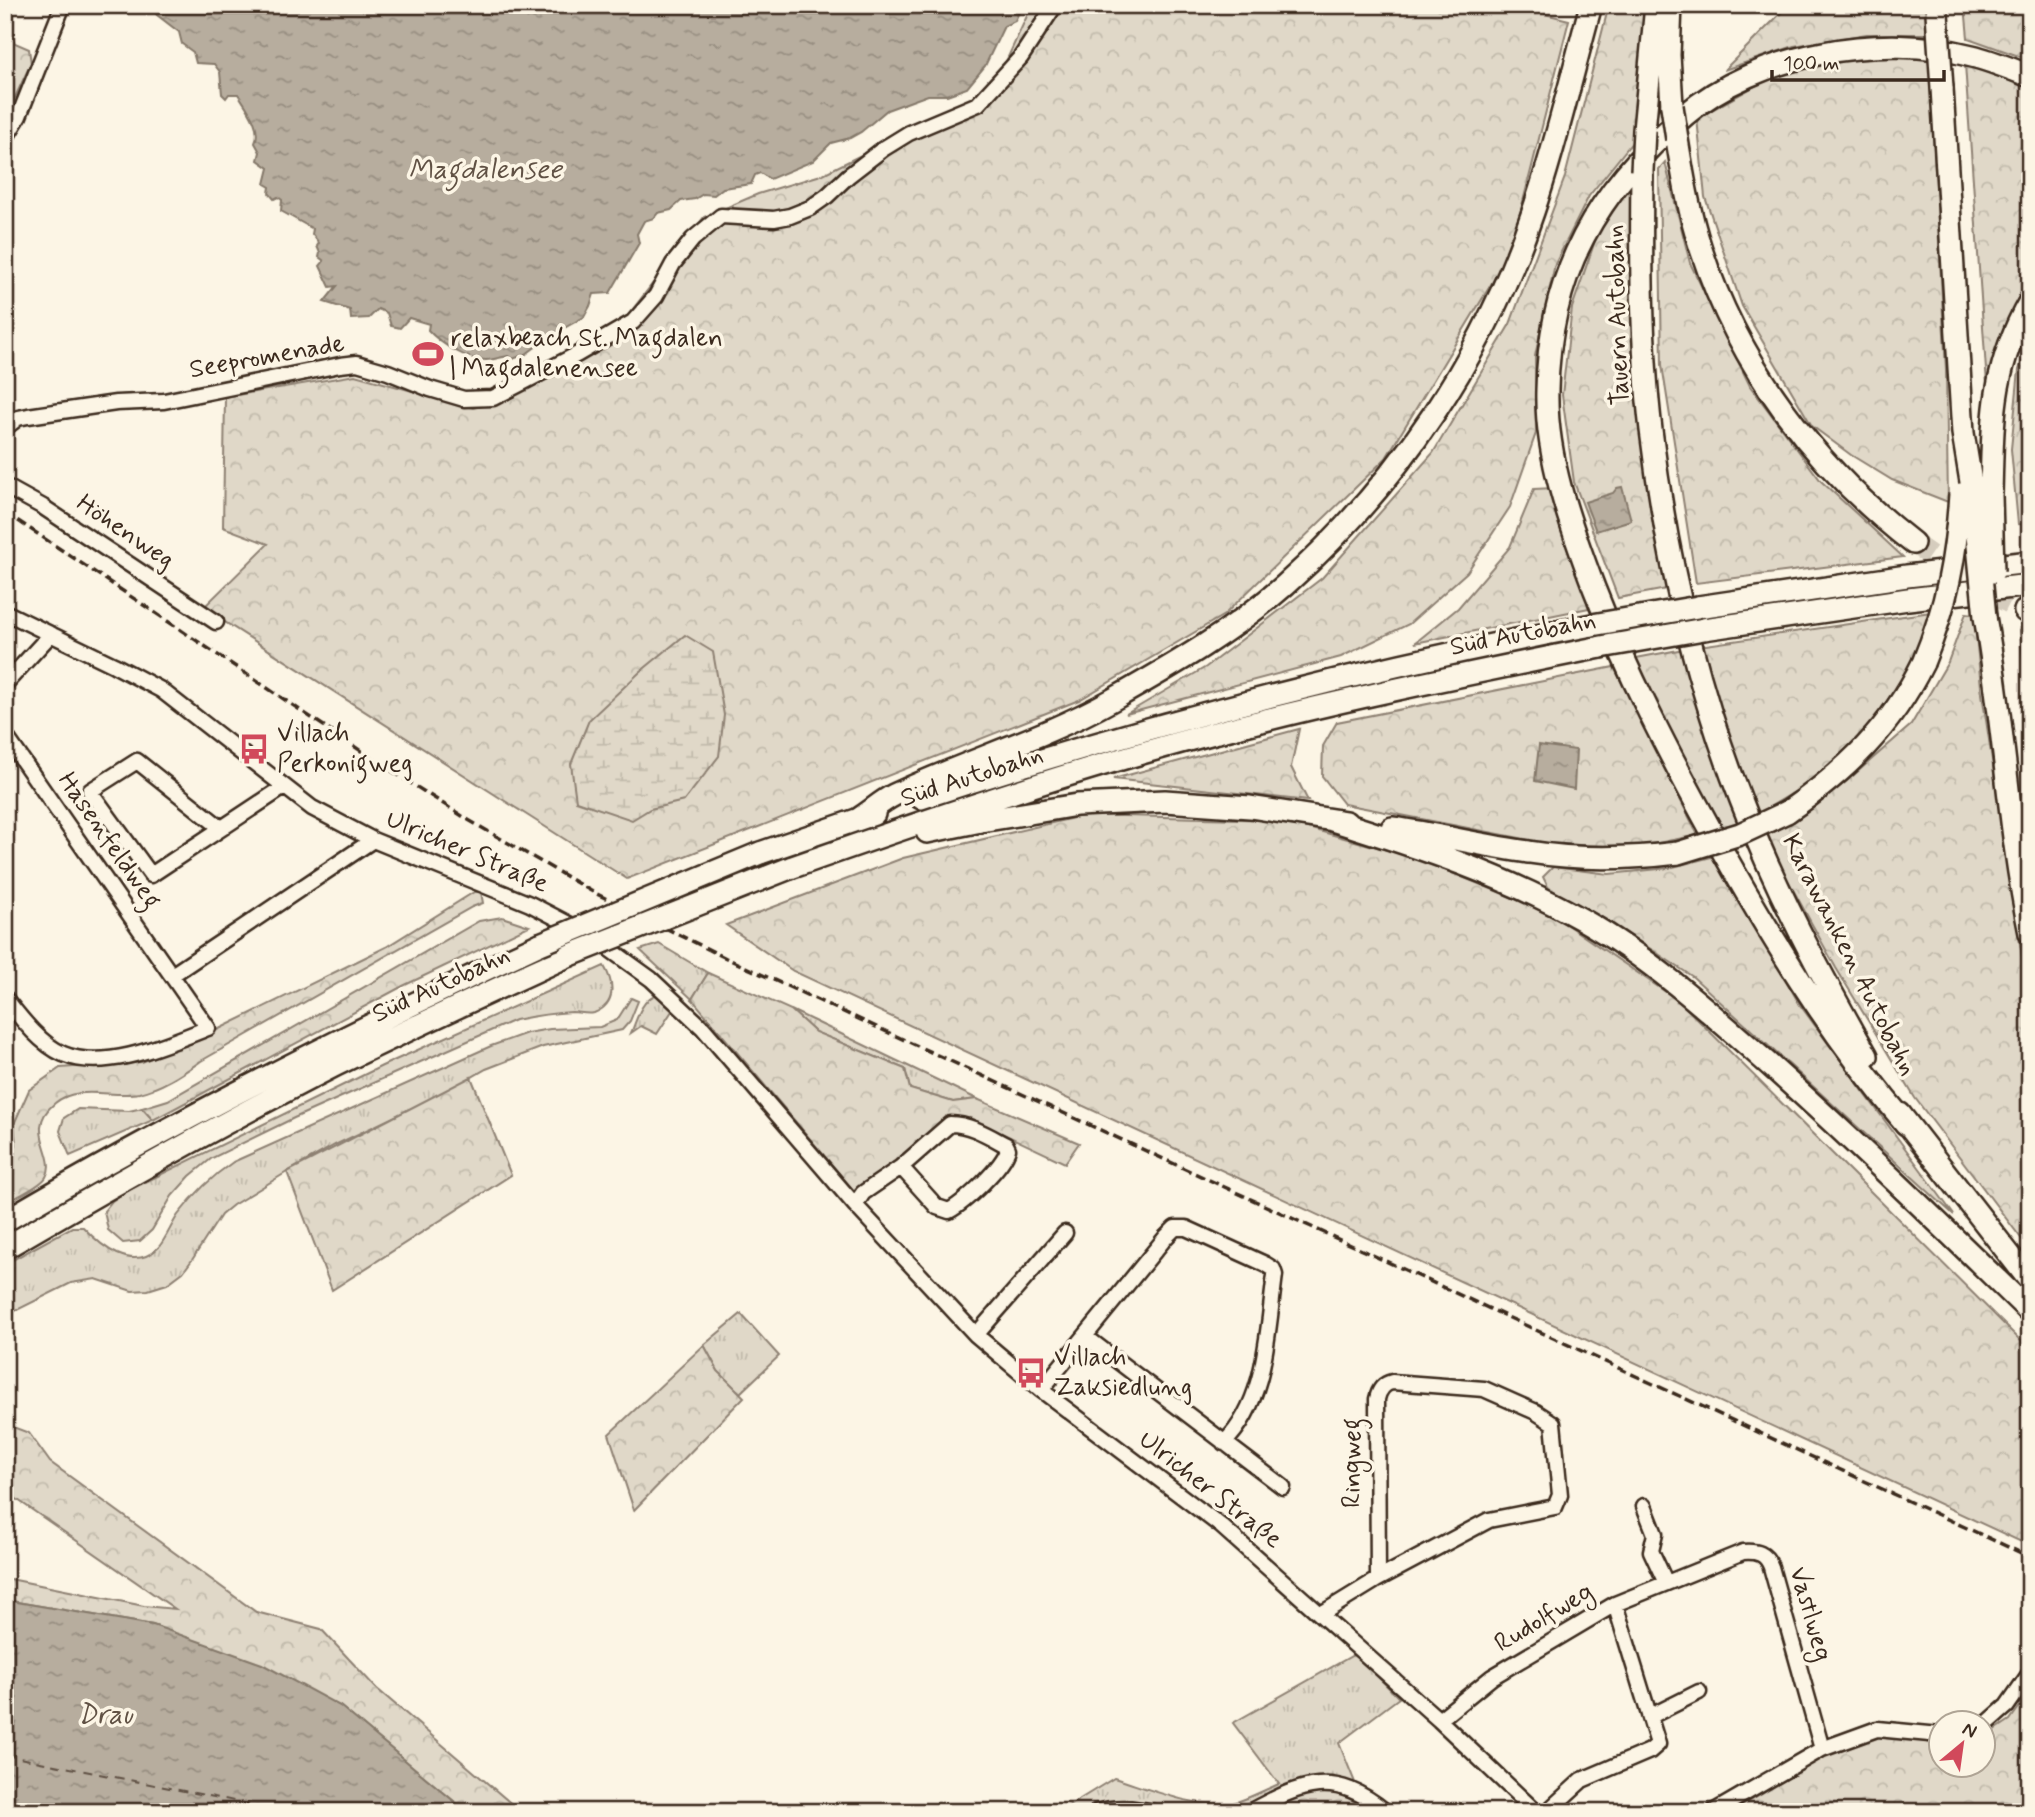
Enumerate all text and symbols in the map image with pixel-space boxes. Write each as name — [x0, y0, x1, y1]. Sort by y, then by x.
scale bar — [1772, 38, 1944, 82]
text: 100 m — [1783, 50, 1839, 78]
water label: Magdalensee — [408, 152, 563, 192]
street label: Tauern Autobahn — [1598, 224, 1638, 406]
place label: relaxbeach St. Magdalen | Magdalenensee — [451, 322, 723, 389]
street label: Seepromenade — [187, 327, 347, 387]
sports icon: relaxbeach St. Magdalen | Magdalenensee — [411, 337, 445, 371]
street label: Höhenweg — [69, 487, 181, 577]
street label: Süd Autobahn — [1447, 603, 1599, 665]
place label: Villach Perkonigweg — [277, 717, 413, 784]
bus stop icon: Villach Perkonigweg — [237, 732, 271, 766]
street label: Süd Autobahn — [896, 738, 1048, 816]
street label: Hasenfeldweg — [47, 766, 169, 918]
street label: Ulricher Straße — [381, 802, 554, 902]
street label: Karawanken Autobahn — [1773, 828, 1925, 1082]
street label: Süd Autobahn — [367, 938, 515, 1032]
place label: Villach Zaksiedlung — [1054, 1341, 1192, 1405]
bus stop icon: Villach Zaksiedlung — [1014, 1356, 1048, 1390]
street label: Ringweg — [1336, 1418, 1373, 1508]
street label: Ulricher Straße — [1131, 1423, 1289, 1557]
street label: Vastlweg — [1778, 1563, 1840, 1666]
street label: Rudolfweg — [1488, 1575, 1601, 1662]
water label: Drau — [77, 1697, 134, 1734]
north arrow — [1926, 1708, 1996, 1778]
text: N — [1958, 1716, 1981, 1744]

